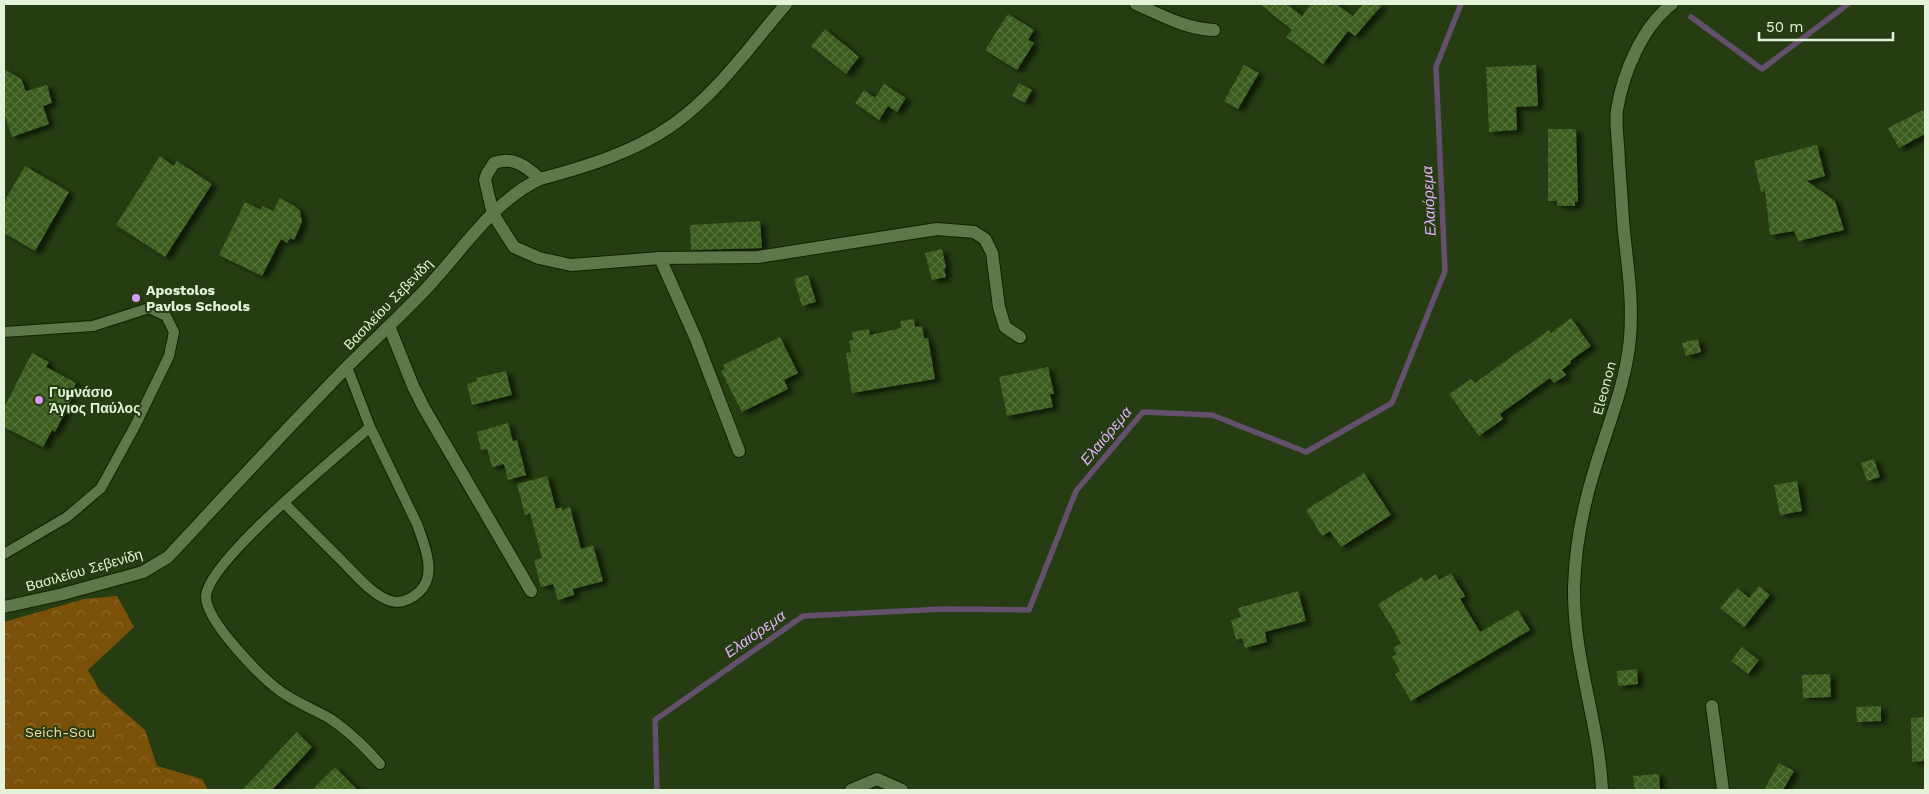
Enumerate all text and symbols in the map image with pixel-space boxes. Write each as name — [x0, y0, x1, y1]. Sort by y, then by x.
scale bar — [1759, 10, 1893, 42]
text: 50 m — [1766, 18, 1803, 36]
water label: Ελαιόρεμα — [1418, 165, 1440, 237]
street label: Βασιλείου Σεβενίδη — [340, 255, 436, 353]
place label: Apostolos Pavlos Schools — [146, 282, 250, 314]
marker: Apostolos Pavlos Schools — [130, 292, 142, 304]
street label: Eleonon — [1589, 359, 1619, 417]
place label: Γυμνάσιο Άγιος Παύλος — [49, 384, 140, 416]
marker: Γυμνάσιο Άγιος Παύλος — [33, 394, 45, 406]
water label: Ελαιόρεμα — [1077, 403, 1136, 469]
street label: Βασιλείου Σεβενίδη — [24, 546, 144, 594]
water label: Ελαιόρεμα — [721, 606, 789, 662]
park label: Seich-Sou — [25, 724, 95, 740]

